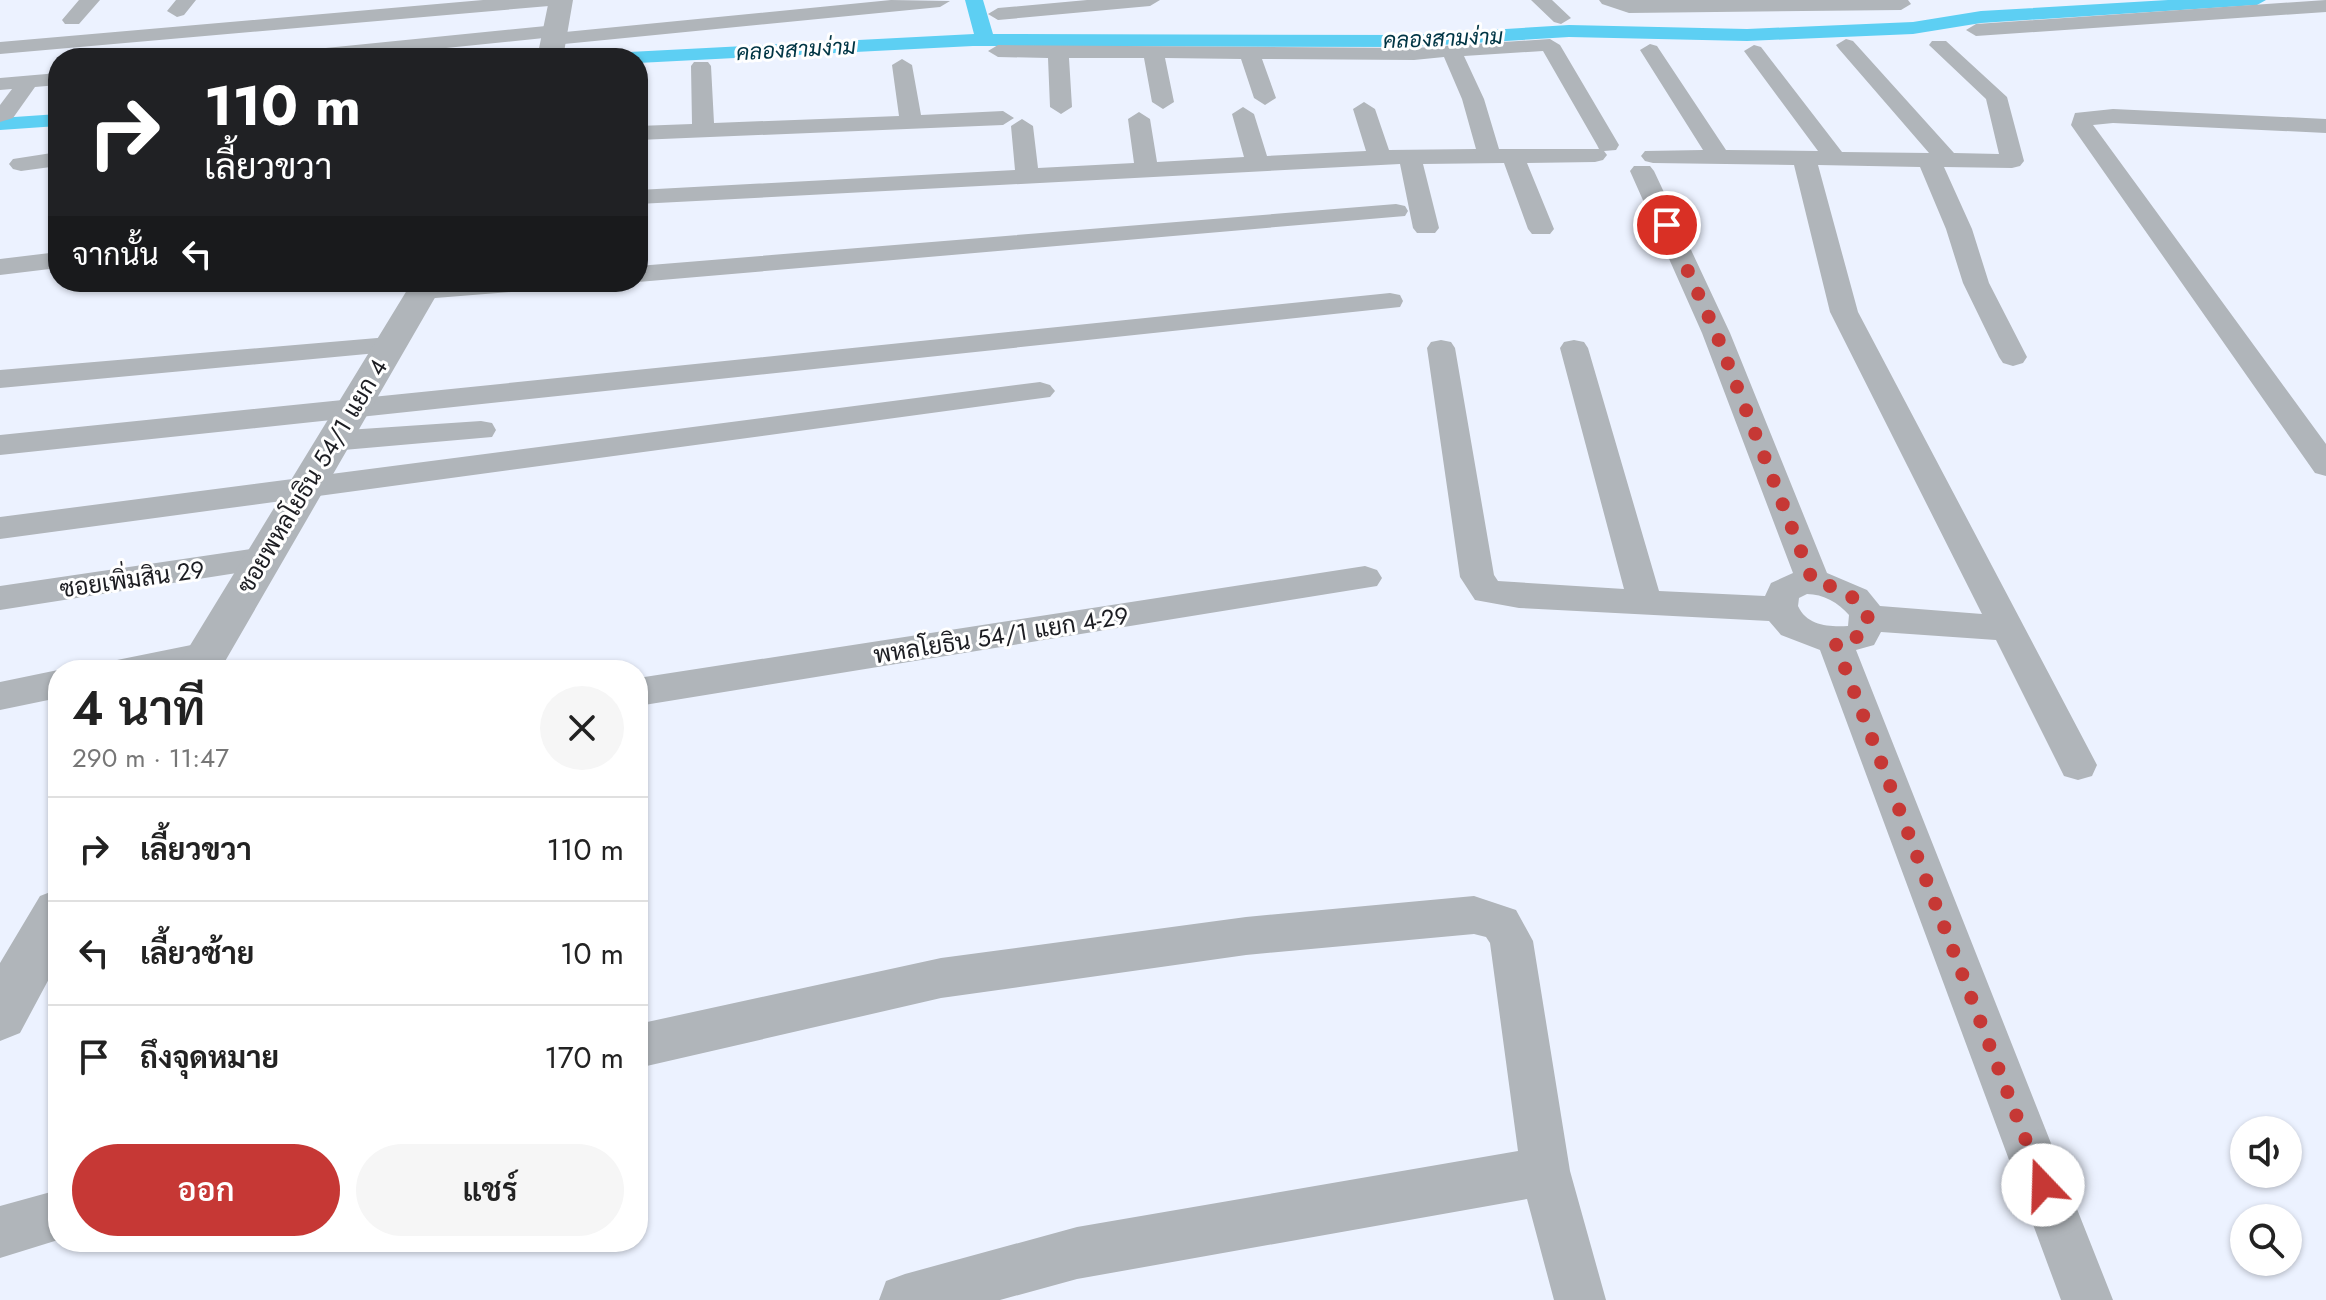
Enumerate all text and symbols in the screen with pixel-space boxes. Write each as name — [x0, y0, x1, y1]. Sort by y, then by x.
water label: คลองสามง่าม — [1382, 20, 1504, 56]
water label: คลองสามง่าม — [735, 30, 857, 68]
text: 110 m — [204, 65, 361, 146]
icon: right — [72, 80, 176, 184]
text: เลี้ยวขวา — [204, 140, 332, 192]
pin — [1633, 191, 1701, 259]
icon: arrive — [1645, 203, 1689, 247]
icon: left — [175, 232, 219, 276]
text: จากนั้น — [72, 233, 159, 276]
street label: ซอยพหลโยธิน 54/1 แยก 4 — [228, 352, 396, 600]
street label: ซอยเพิ่มสิน 29 — [57, 550, 207, 606]
street label: พหลโยธิน 54/1 แยก 4-29 — [871, 598, 1131, 672]
text: 4 นาที — [72, 674, 206, 743]
button: close — [540, 686, 624, 770]
text: 290 m · 11:47 — [72, 739, 229, 777]
icon: right — [72, 827, 116, 871]
text: เลี้ยวขวา — [140, 828, 252, 871]
text: 110 m — [547, 828, 624, 871]
icon: left — [72, 931, 116, 975]
text: เลี้ยวซ้าย — [140, 932, 254, 975]
text: 10 m — [560, 932, 624, 975]
icon: arrive — [72, 1035, 116, 1079]
text: ถึงจุดหมาย — [140, 1036, 279, 1079]
text: 170 m — [544, 1036, 624, 1079]
map controls — [2230, 1116, 2302, 1276]
button: sound — [2230, 1116, 2302, 1188]
position arrow — [2001, 1143, 2085, 1227]
button: ออก — [72, 1144, 340, 1236]
button: แชร์ — [356, 1144, 624, 1236]
button: search — [2230, 1204, 2302, 1276]

